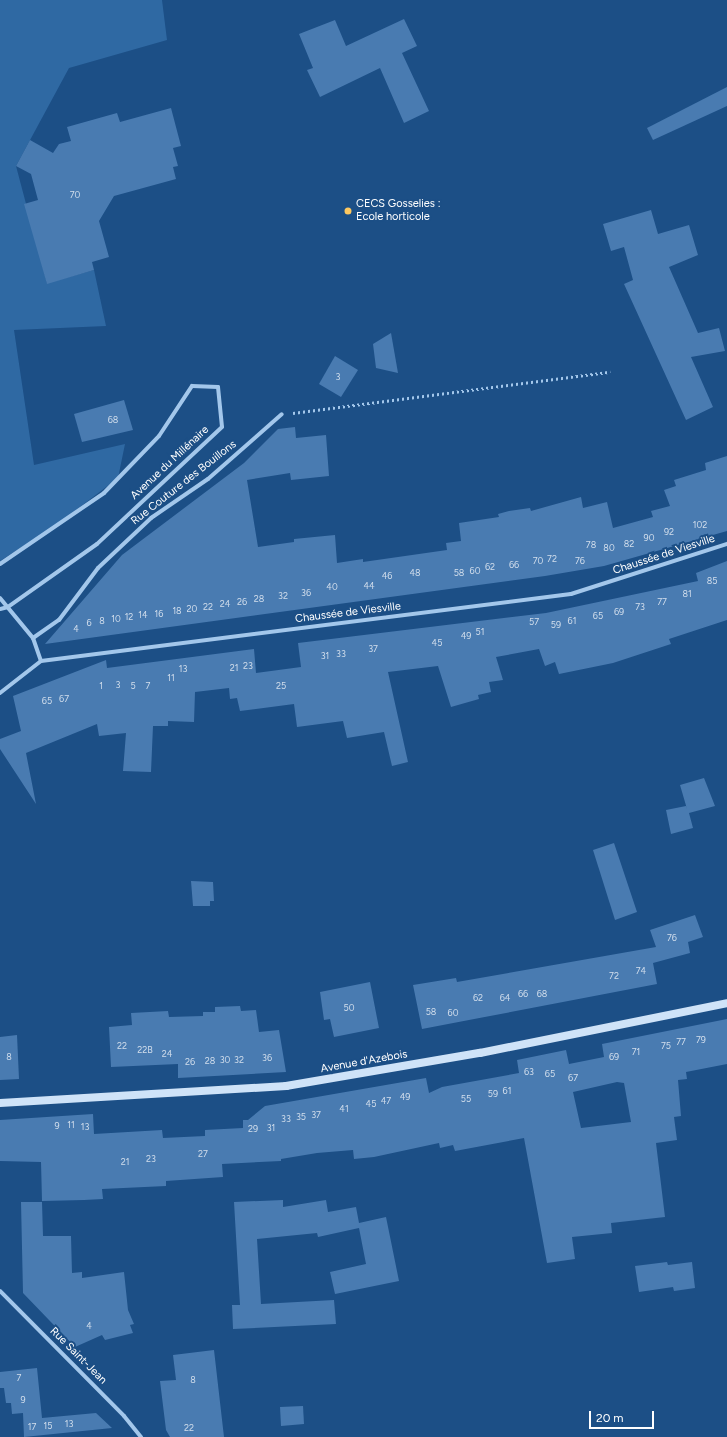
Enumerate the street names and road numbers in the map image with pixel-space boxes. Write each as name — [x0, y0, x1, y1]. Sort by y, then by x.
street label: Avenue du Millénaire — [128, 423, 212, 503]
street label: Rue Couture des Bouillons — [129, 438, 239, 528]
street label: Chaussée de Viesville — [611, 532, 717, 578]
street label: Chaussée de Viesville — [294, 600, 402, 626]
street label: Avenue d'Azebois — [320, 1048, 408, 1076]
street label: Rue Saint-Jean — [47, 1325, 109, 1387]

